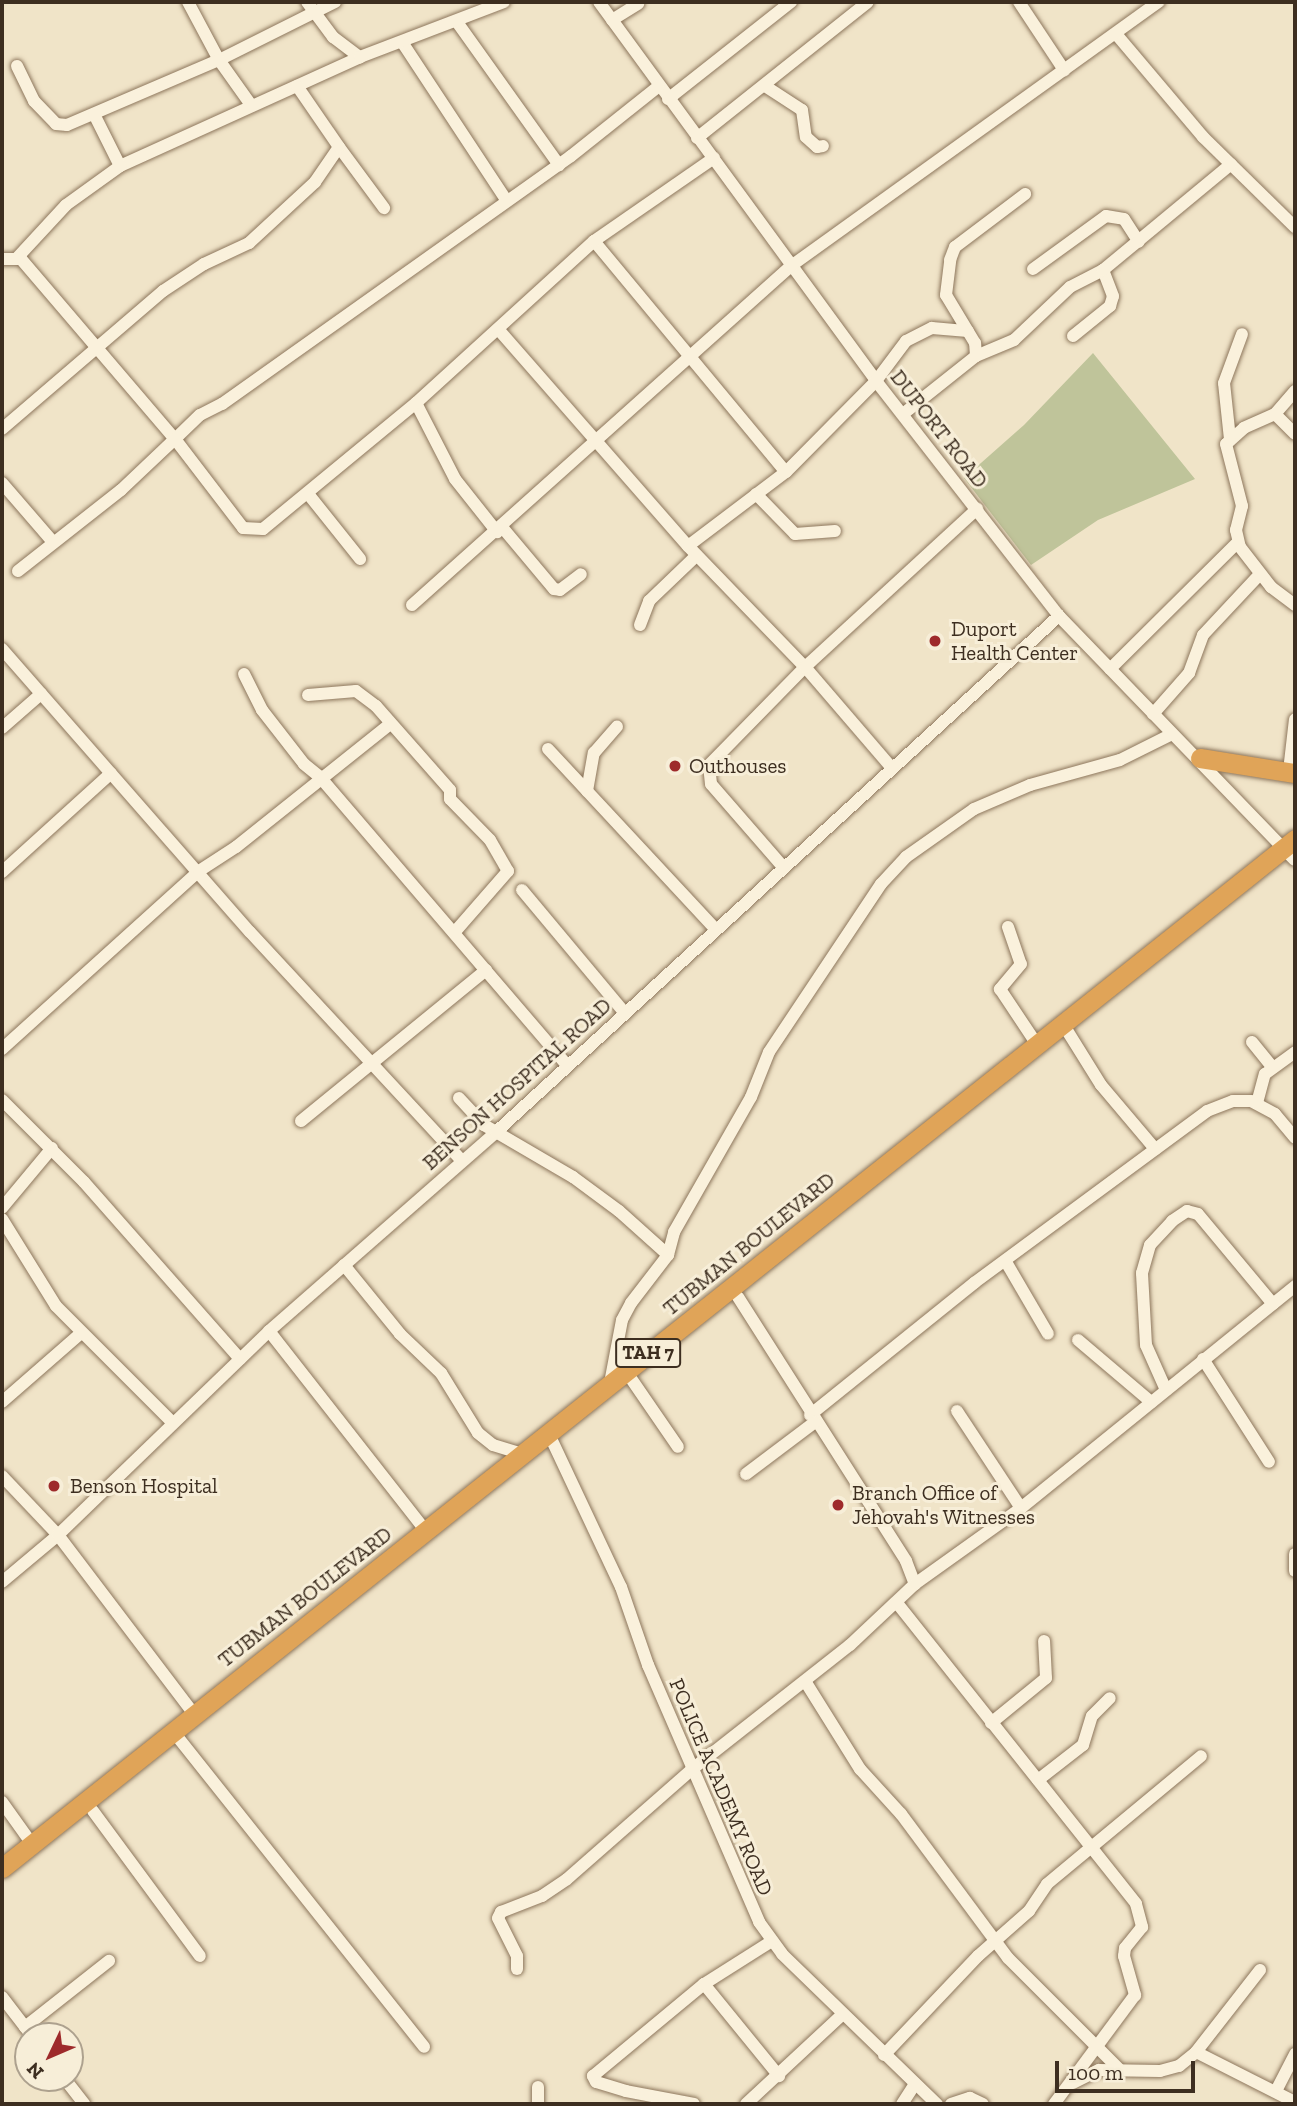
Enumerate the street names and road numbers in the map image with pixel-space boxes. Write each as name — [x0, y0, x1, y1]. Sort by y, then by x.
street label: DUPORT ROAD — [885, 365, 993, 493]
street label: BENSON HOSPITAL ROAD — [417, 993, 617, 1175]
street label: TUBMAN BOULEVARD — [658, 1167, 840, 1321]
road number: TAH 7 — [615, 1338, 681, 1368]
street label: TUBMAN BOULEVARD — [213, 1521, 397, 1673]
street label: POLICE ACADEMY ROAD — [664, 1674, 778, 1900]

